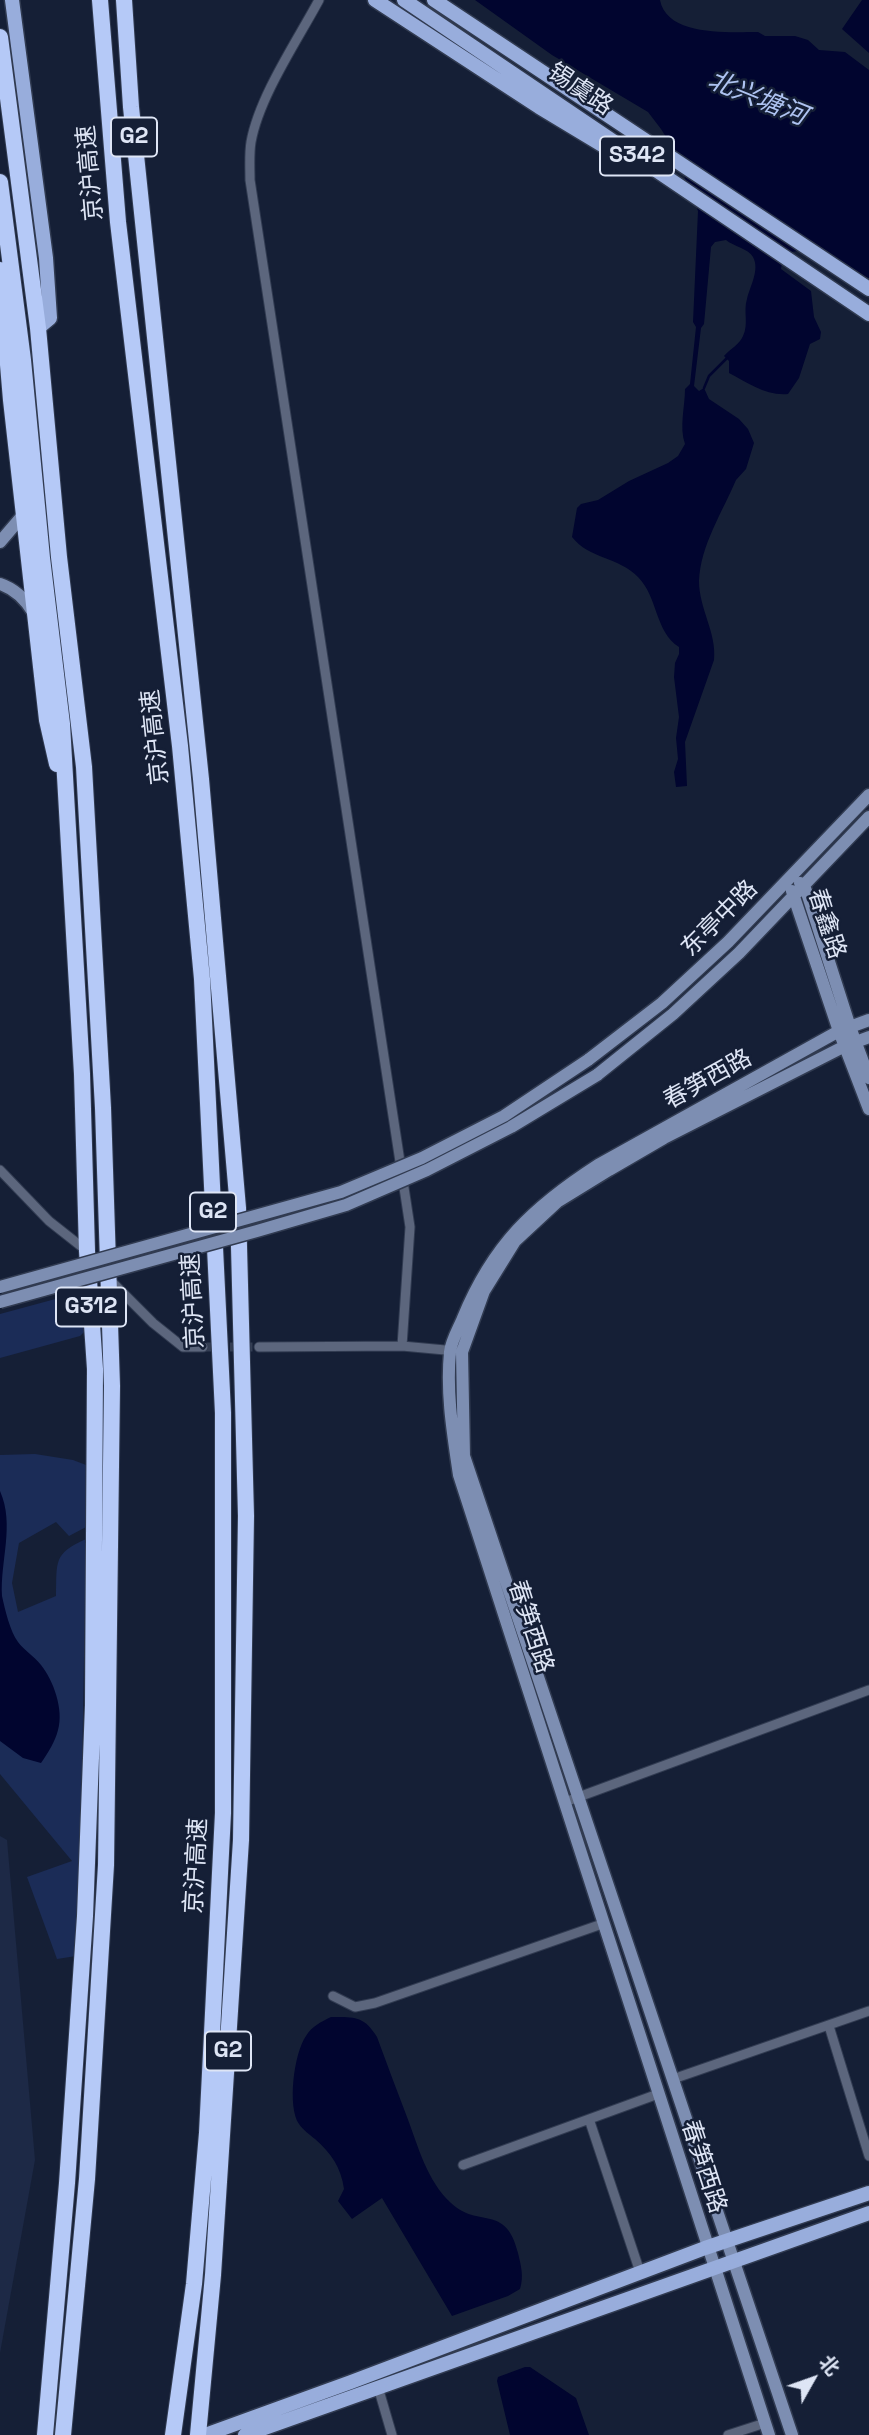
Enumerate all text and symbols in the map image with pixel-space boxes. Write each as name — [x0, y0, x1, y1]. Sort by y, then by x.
street label: 锡虞路 — [542, 58, 618, 122]
water label: 北兴塘河 — [703, 65, 811, 133]
road number: G2 — [111, 118, 157, 156]
street label: 京沪高速 — [72, 124, 110, 222]
road number: S342 — [600, 136, 674, 176]
street label: 京沪高速 — [137, 688, 175, 786]
street label: 东亭中路 — [676, 875, 764, 963]
street label: 春鑫路 — [801, 885, 851, 963]
street label: 春笋西路 — [659, 1044, 757, 1116]
road number: G2 — [190, 1192, 236, 1232]
street label: 京沪高速 — [177, 1252, 211, 1350]
road number: G312 — [56, 1288, 126, 1326]
street label: 春笋西路 — [501, 1577, 559, 1677]
street label: 京沪高速 — [180, 1817, 214, 1915]
road number: G2 — [205, 2032, 251, 2070]
street label: 春笋西路 — [674, 2117, 732, 2217]
north arrow — [778, 2344, 848, 2414]
text: 北 — [814, 2350, 845, 2380]

